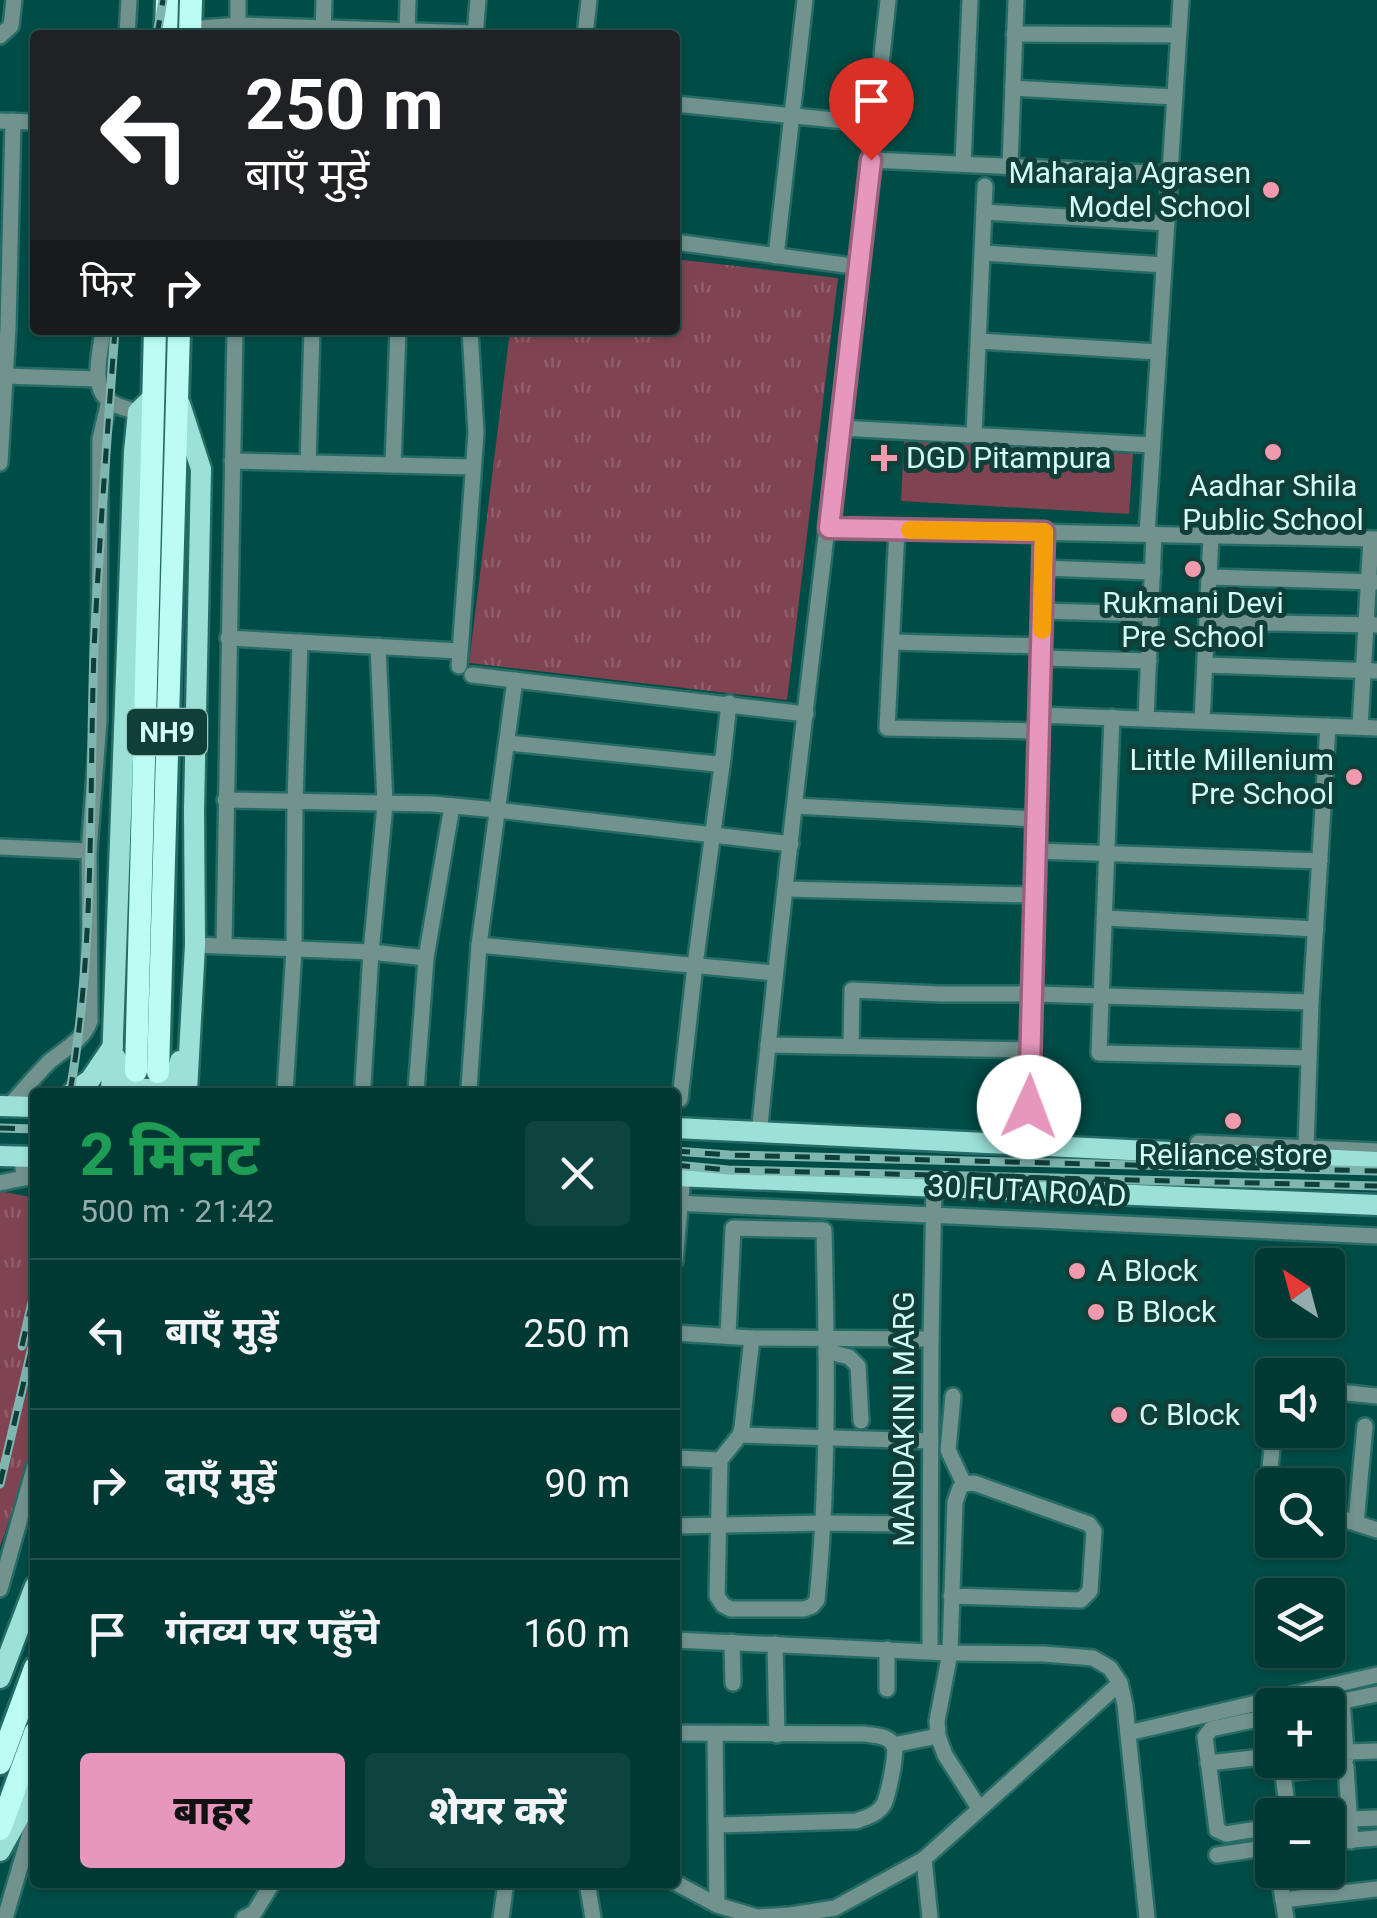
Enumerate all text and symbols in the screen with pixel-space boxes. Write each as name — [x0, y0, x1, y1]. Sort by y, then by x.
pin — [829, 58, 914, 161]
text: 250 m — [245, 64, 444, 146]
icon: left — [80, 70, 210, 200]
icon: arrive — [844, 73, 899, 128]
text: बाएँ मुड़ें — [245, 148, 369, 201]
place label: Maharaja Agrasen Model School — [1009, 155, 1251, 224]
marker: Maharaja Agrasen Model School — [1260, 179, 1282, 201]
icon: right — [155, 260, 210, 315]
text: फिर — [80, 262, 135, 306]
place label: DGD Pitampura — [906, 440, 1111, 475]
marker: Aadhar Shila Public School — [1262, 441, 1284, 463]
marker: DGD Pitampura — [871, 445, 897, 471]
place label: Aadhar Shila Public School — [1182, 468, 1364, 537]
marker: Rukmani Devi Pre School — [1182, 558, 1204, 580]
place label: Rukmani Devi Pre School — [1102, 585, 1284, 654]
road number: NH9 — [127, 709, 207, 755]
place label: Little Millenium Pre School — [1130, 742, 1334, 811]
marker: Little Millenium Pre School — [1343, 766, 1365, 788]
position arrow — [977, 1055, 1081, 1159]
marker: Reliance store — [1222, 1110, 1244, 1132]
text: 2 मिनट — [80, 1119, 259, 1190]
button: close — [525, 1121, 630, 1226]
place label: Reliance store — [1139, 1137, 1327, 1172]
street label: 30 FUTA ROAD — [927, 1168, 1127, 1213]
text: 500 m · 21:42 — [80, 1192, 274, 1230]
north arrow — [1255, 1248, 1345, 1338]
map controls — [1255, 1248, 1345, 1888]
place label: A Block — [1097, 1253, 1199, 1288]
marker: A Block — [1066, 1260, 1088, 1282]
street label: MANDAKINI MARG — [886, 1291, 921, 1547]
place label: B Block — [1116, 1294, 1217, 1329]
marker: B Block — [1085, 1301, 1107, 1323]
icon: left — [80, 1307, 135, 1362]
text: बाएँ मुड़ें — [165, 1309, 279, 1353]
text: 250 m — [523, 1312, 630, 1356]
button: sound — [1255, 1358, 1345, 1448]
place label: C Block — [1139, 1397, 1241, 1432]
marker: C Block — [1108, 1404, 1130, 1426]
icon: right — [80, 1457, 135, 1512]
text: दाएँ मुड़ें — [165, 1459, 276, 1503]
text: 90 m — [545, 1462, 630, 1506]
button: search — [1255, 1468, 1345, 1558]
button: layers — [1255, 1578, 1345, 1668]
icon: arrive — [80, 1607, 135, 1662]
text: गंतव्य पर पहुँचे — [165, 1609, 379, 1653]
text: 160 m — [523, 1612, 630, 1656]
button: + — [1255, 1688, 1345, 1778]
button: बाहर — [80, 1753, 345, 1868]
button: शेयर करें — [365, 1753, 630, 1868]
button: − — [1255, 1798, 1345, 1888]

